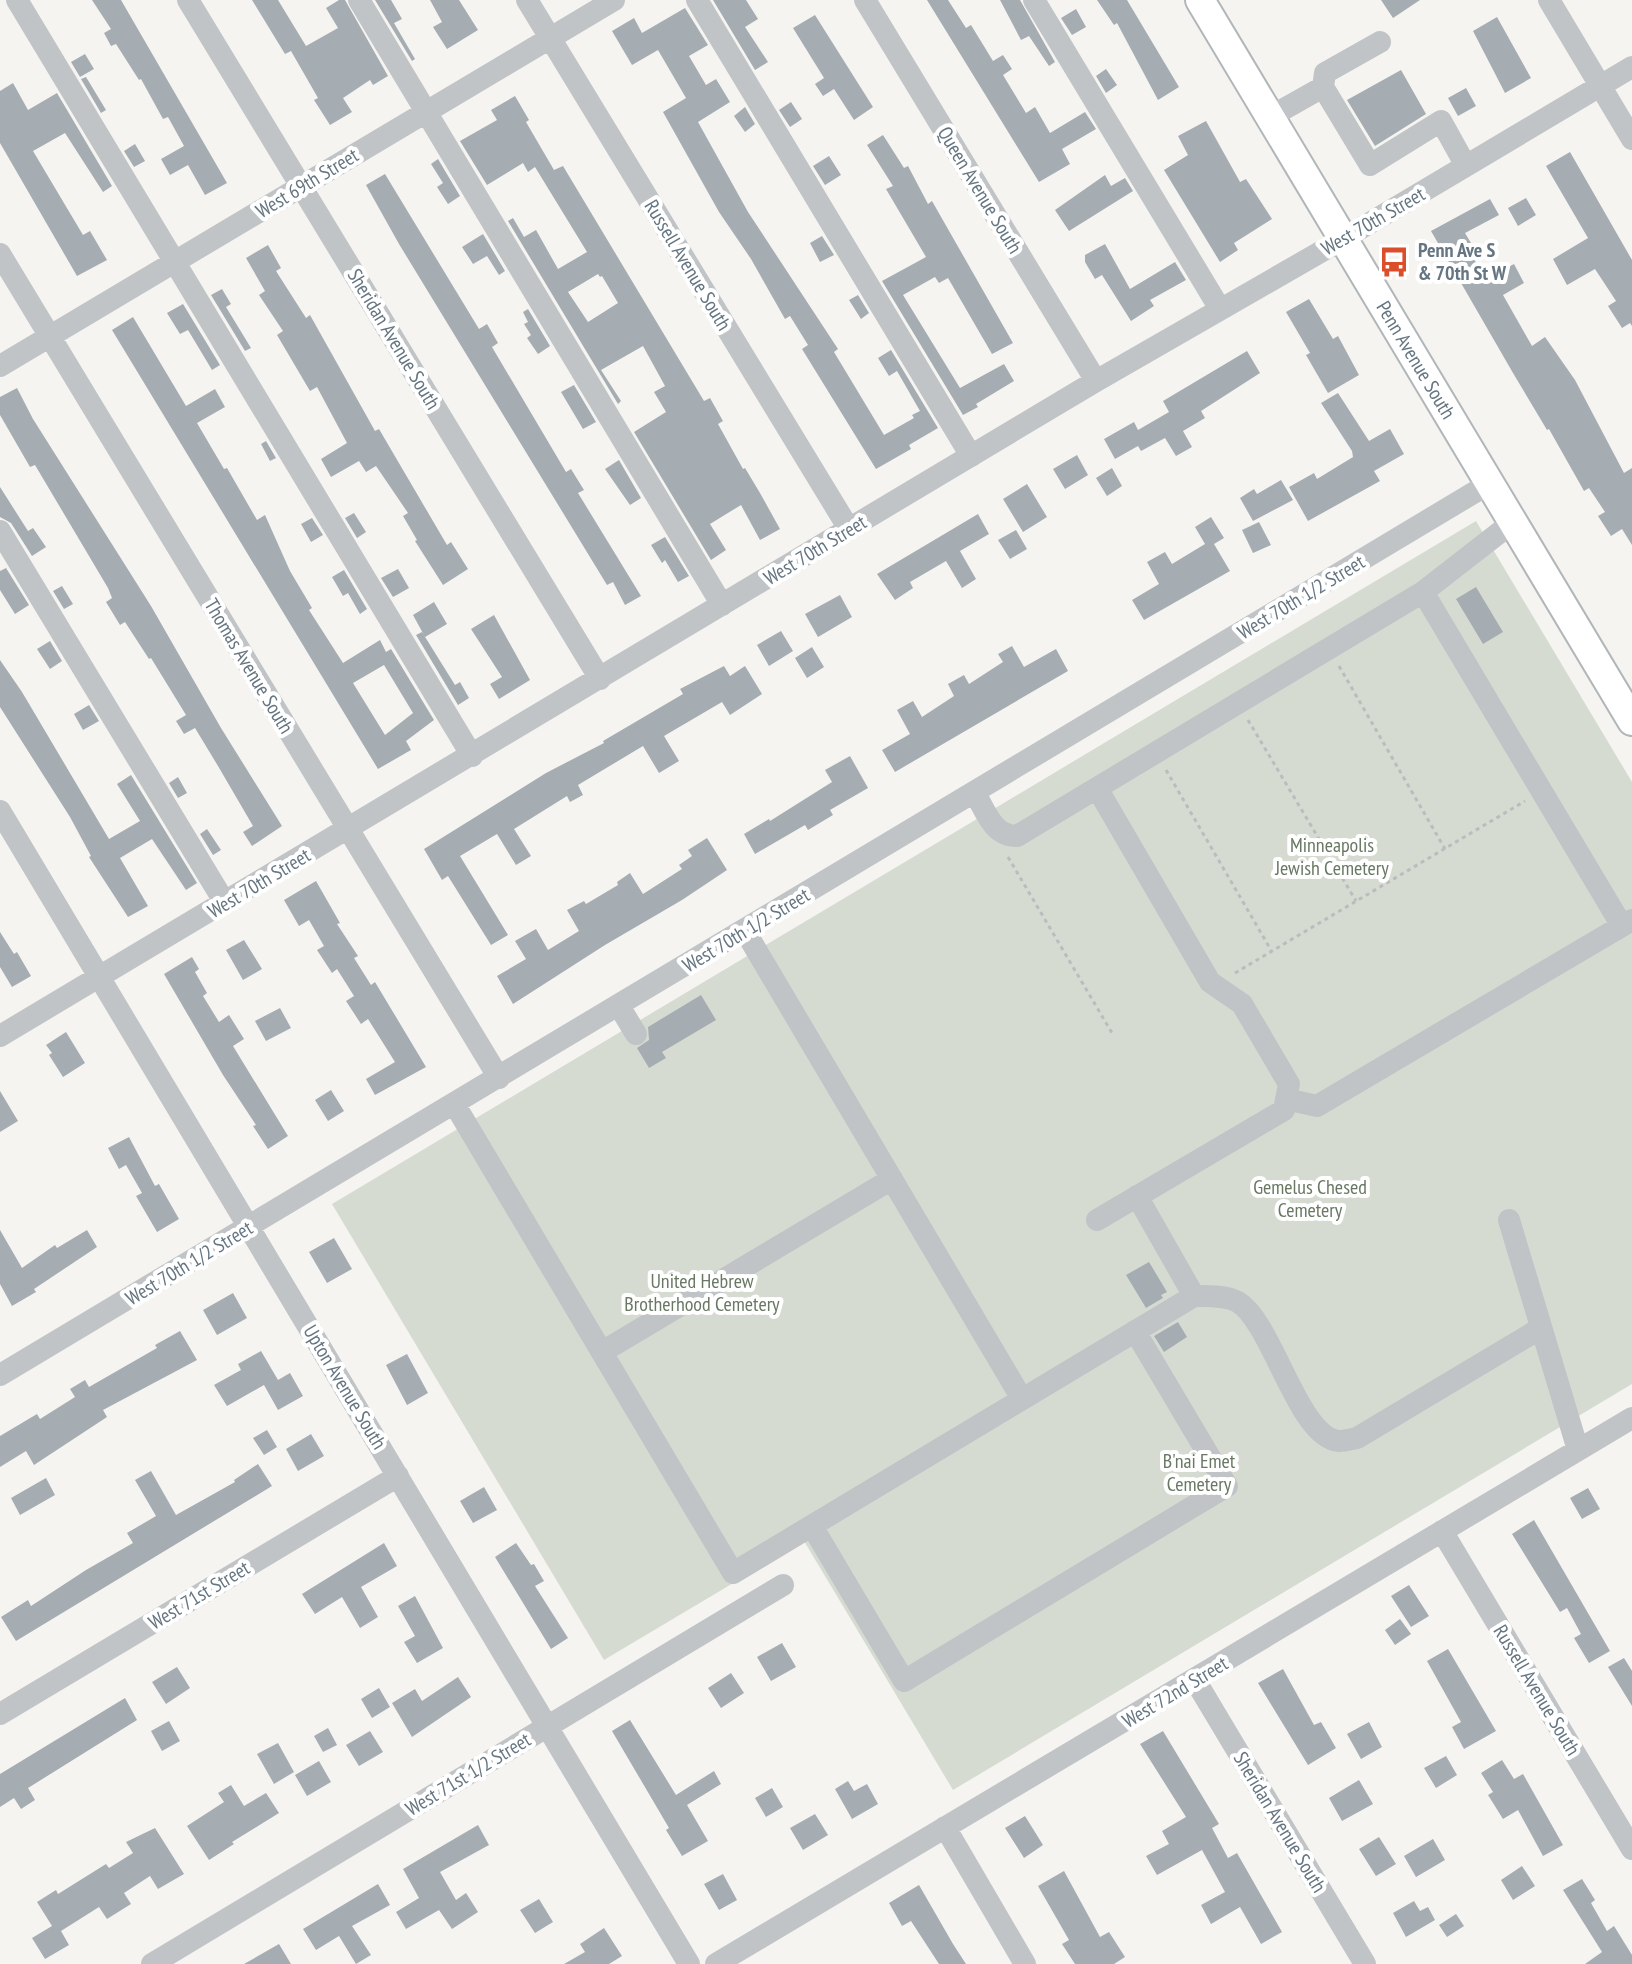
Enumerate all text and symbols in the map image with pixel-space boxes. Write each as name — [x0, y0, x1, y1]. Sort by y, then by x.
street label: Queen Avenue South — [932, 122, 1028, 258]
street label: West 69th Street — [251, 142, 364, 224]
street label: West 70th Street — [1317, 181, 1430, 261]
street label: Russell Avenue South — [639, 195, 737, 335]
place label: Penn Ave S & 70th St W — [1418, 237, 1507, 286]
bus stop icon: Penn Ave S & 70th St W — [1377, 245, 1411, 279]
street label: Sheridan Avenue South — [342, 264, 446, 414]
street label: Penn Avenue South — [1371, 296, 1461, 424]
street label: West 70th Street — [759, 509, 872, 591]
street label: West 70th 1/2 Street — [1233, 549, 1370, 645]
street label: Thomas Avenue South — [198, 594, 300, 738]
park label: Minneapolis Jewish Cemetery — [1274, 832, 1389, 881]
street label: West 70th Street — [203, 842, 316, 924]
street label: West 70th 1/2 Street — [678, 882, 815, 978]
park label: Gemelus Chesed Cemetery — [1253, 1174, 1367, 1223]
street label: West 70th 1/2 Street — [121, 1215, 258, 1311]
park label: United Hebrew Brotherhood Cemetery — [624, 1268, 780, 1317]
street label: Upton Avenue South — [298, 1320, 392, 1454]
park label: B'nai Emet Cemetery — [1163, 1448, 1236, 1497]
street label: West 71st Street — [144, 1554, 255, 1635]
street label: Russell Avenue South — [1488, 1620, 1586, 1760]
street label: West 72nd Street — [1117, 1650, 1233, 1734]
street label: West 71st 1/2 Street — [401, 1726, 536, 1822]
street label: Sheridan Avenue South — [1228, 1747, 1332, 1897]

